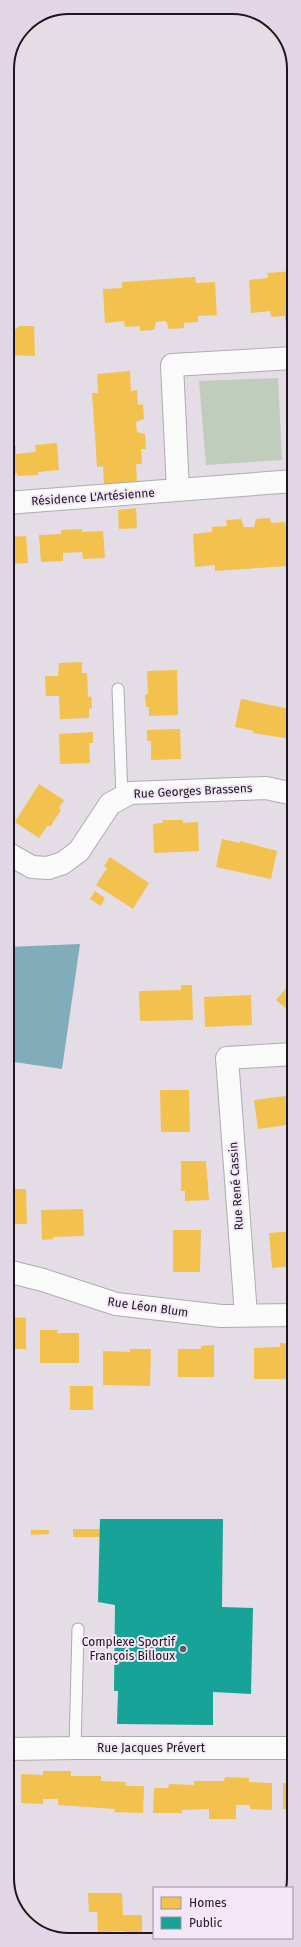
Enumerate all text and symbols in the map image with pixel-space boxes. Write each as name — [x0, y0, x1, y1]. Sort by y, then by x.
street label: Résidence L'Artésienne — [31, 486, 155, 508]
street label: Rue Georges Brassens — [133, 781, 253, 801]
street label: Rue René Cassin — [226, 1141, 246, 1231]
street label: Rue Léon Blum — [107, 1294, 189, 1320]
place label: Complexe Sportif François Billoux — [82, 1635, 176, 1663]
marker: Complexe Sportif François Billoux — [178, 1644, 188, 1654]
street label: Rue Jacques Prévert — [97, 1741, 206, 1755]
legend — [153, 1887, 293, 1939]
text: Homes — [189, 1896, 227, 1910]
text: Public — [189, 1916, 223, 1930]

